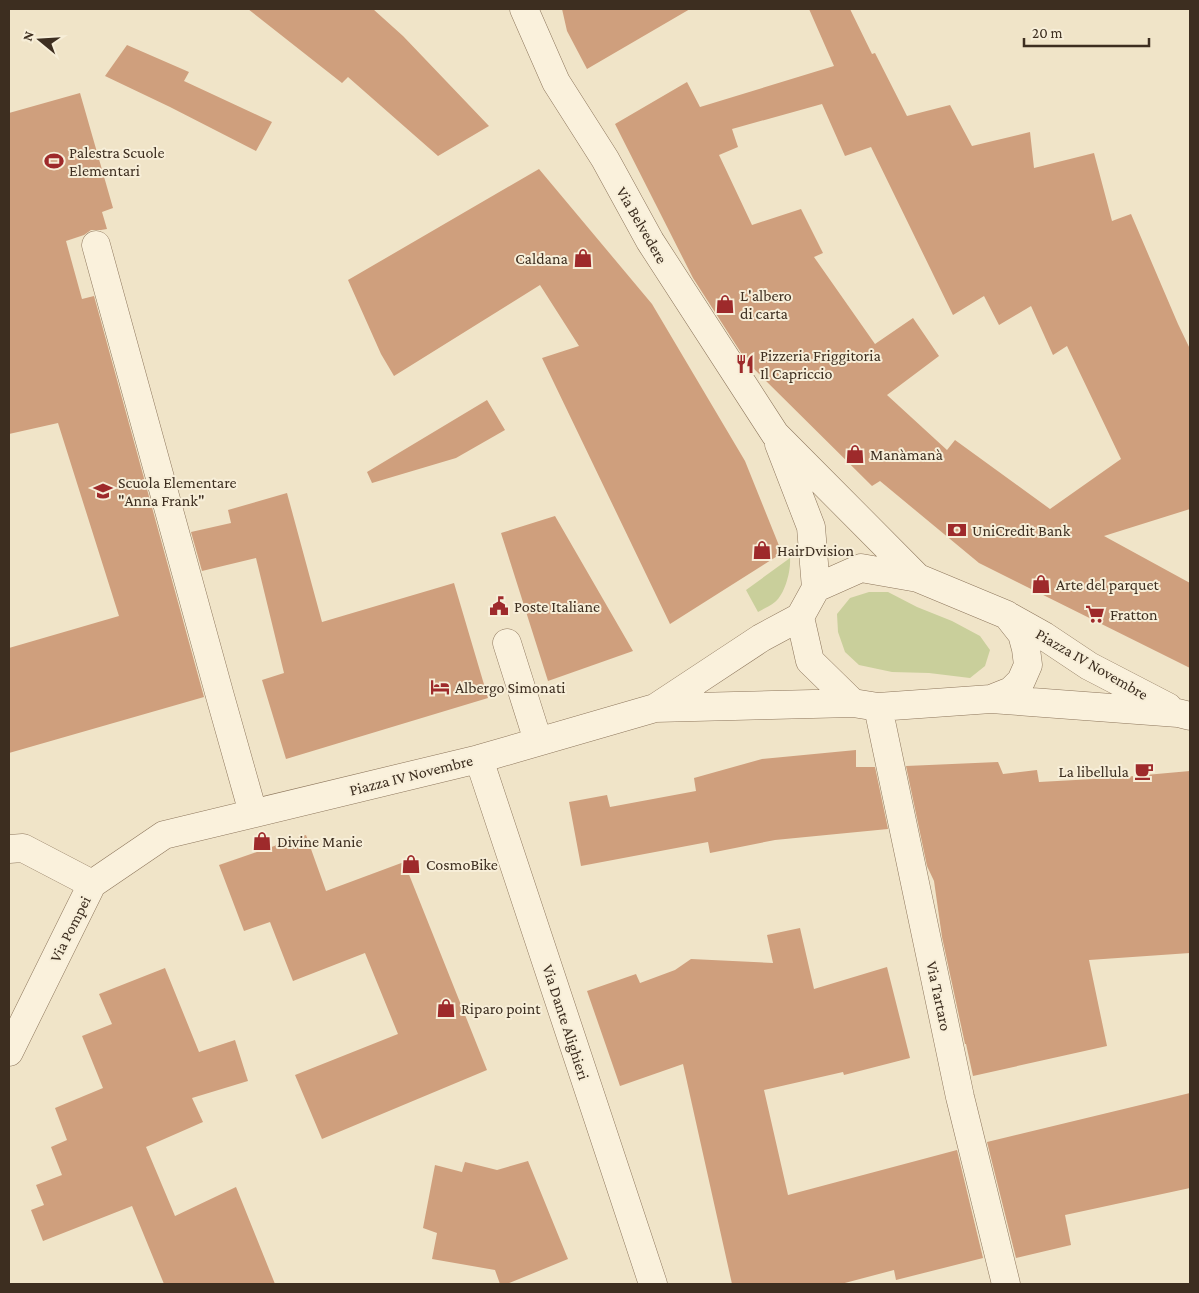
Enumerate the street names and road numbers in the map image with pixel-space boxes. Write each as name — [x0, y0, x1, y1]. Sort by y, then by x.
street label: Via Belvedere — [613, 184, 671, 266]
street label: Piazza IV Novembre — [1033, 625, 1151, 703]
street label: Piazza IV Novembre — [348, 751, 474, 799]
street label: Via Pompei — [46, 893, 95, 965]
street label: Via Tartaro — [923, 960, 955, 1032]
street label: Via Dante Alighieri — [538, 962, 593, 1082]

